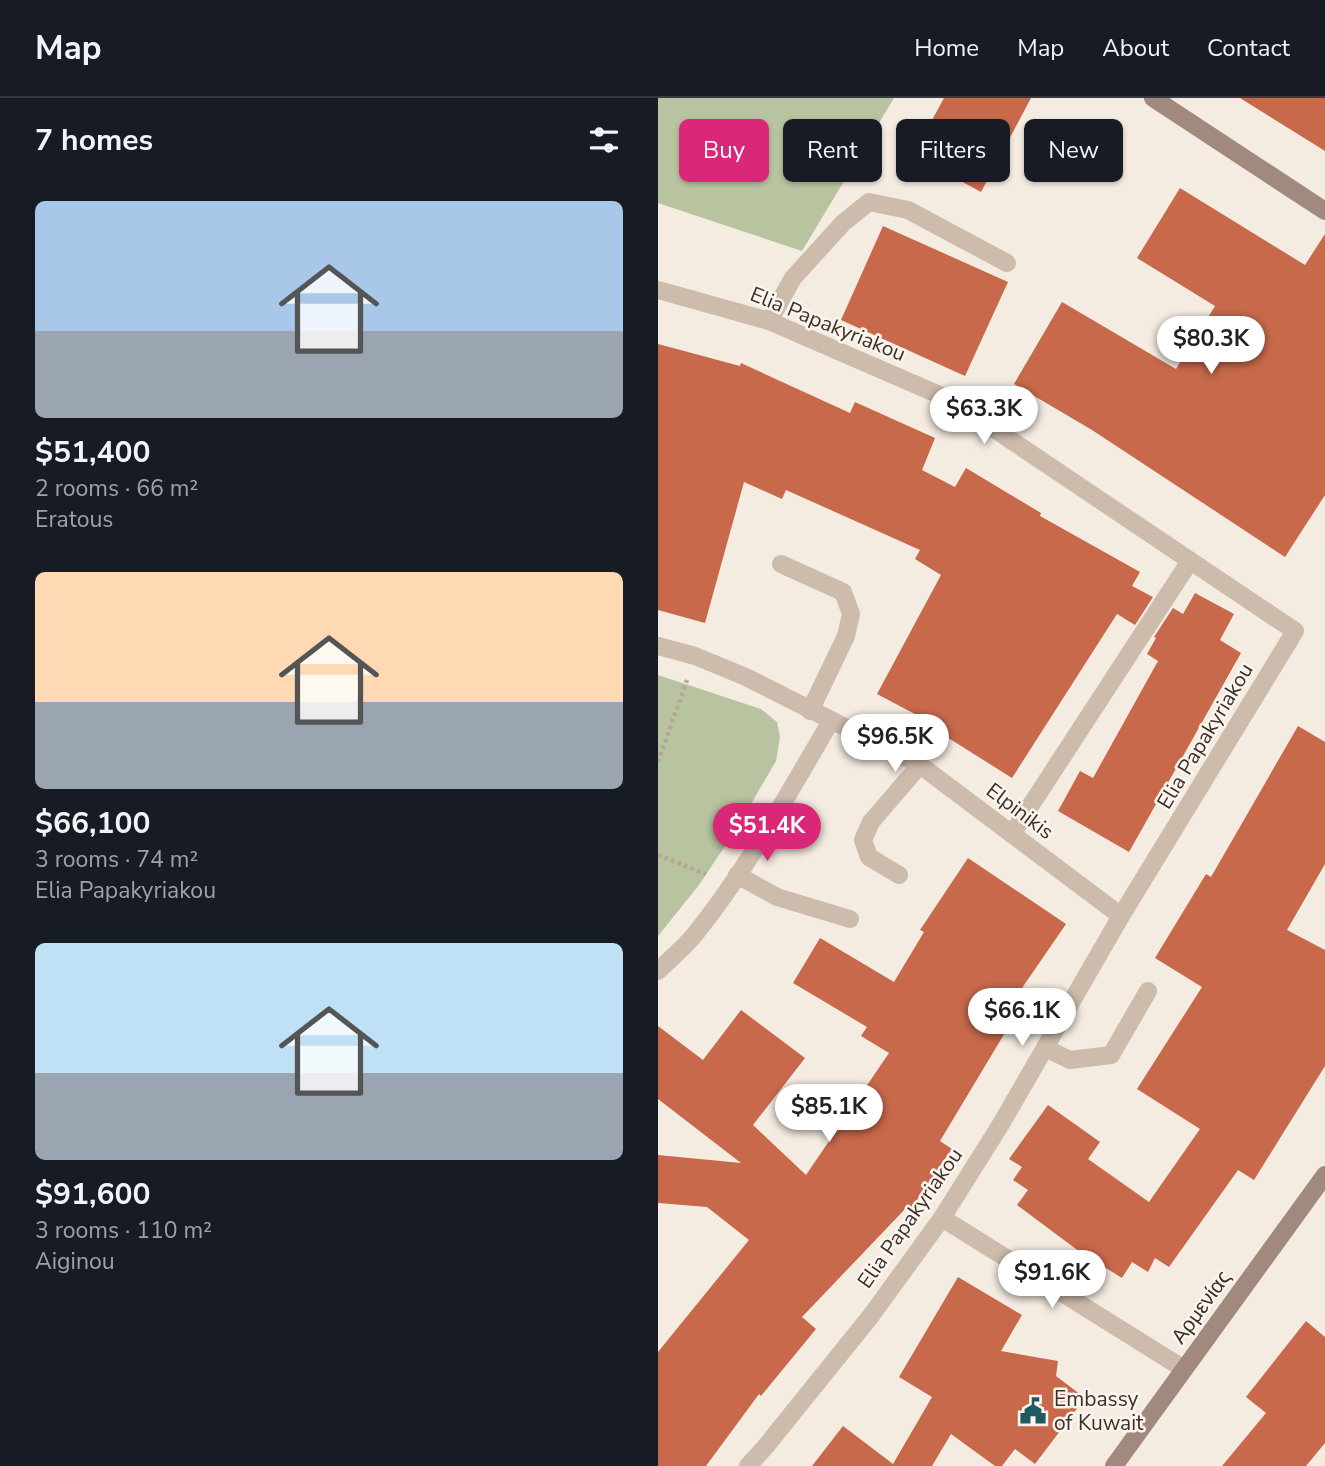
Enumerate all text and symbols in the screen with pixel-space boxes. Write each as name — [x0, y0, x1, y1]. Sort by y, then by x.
text: Map — [35, 26, 102, 71]
text: Home — [914, 32, 979, 64]
text: Map — [1017, 32, 1064, 64]
text: About — [1102, 32, 1169, 64]
text: Contact — [1207, 32, 1290, 64]
chip: Buy — [679, 119, 769, 182]
chip: Rent — [783, 119, 882, 182]
chip: Filters — [896, 119, 1010, 182]
chip: New — [1024, 119, 1123, 182]
text: 7 homes — [35, 120, 153, 161]
icon: filters — [585, 121, 623, 159]
icon: home — [266, 246, 392, 372]
street label: Elia Papakyriakou — [746, 280, 910, 368]
pin: $80.3K — [1154, 316, 1268, 376]
text: $80.3K — [1173, 323, 1249, 354]
pin: $63.3K — [927, 386, 1041, 446]
text: $63.3K — [946, 393, 1022, 424]
text: $51,400 — [35, 432, 150, 473]
text: 2 rooms · 66 m² — [35, 473, 198, 504]
text: Eratous — [35, 504, 113, 535]
icon: home — [266, 617, 392, 743]
street label: Elia Papakyriakou — [1150, 658, 1260, 814]
pin: $96.5K — [838, 714, 952, 774]
text: $96.5K — [857, 721, 933, 752]
street label: Elpinikis — [980, 776, 1060, 846]
text: $66,100 — [35, 803, 150, 844]
pin: $51.4K — [710, 804, 824, 863]
text: $51.4K — [729, 810, 805, 841]
text: 3 rooms · 74 m² — [35, 844, 198, 875]
text: Elia Papakyriakou — [35, 875, 216, 906]
icon: home — [266, 988, 392, 1114]
pin: $66.1K — [965, 988, 1079, 1048]
text: $66.1K — [984, 995, 1060, 1026]
pin: $85.1K — [772, 1084, 886, 1144]
text: $85.1K — [791, 1091, 867, 1122]
street label: Elia Papakyriakou — [851, 1142, 969, 1294]
text: $91,600 — [35, 1174, 150, 1215]
text: 3 rooms · 110 m² — [35, 1215, 212, 1246]
text: Aiginou — [35, 1246, 115, 1277]
pin: $91.6K — [995, 1250, 1109, 1310]
text: $91.6K — [1014, 1257, 1090, 1288]
street label: Αρμενίας — [1165, 1265, 1237, 1349]
place label: Embassy of Kuwait — [1054, 1385, 1144, 1437]
public building icon: Embassy of Kuwait — [1018, 1396, 1048, 1426]

